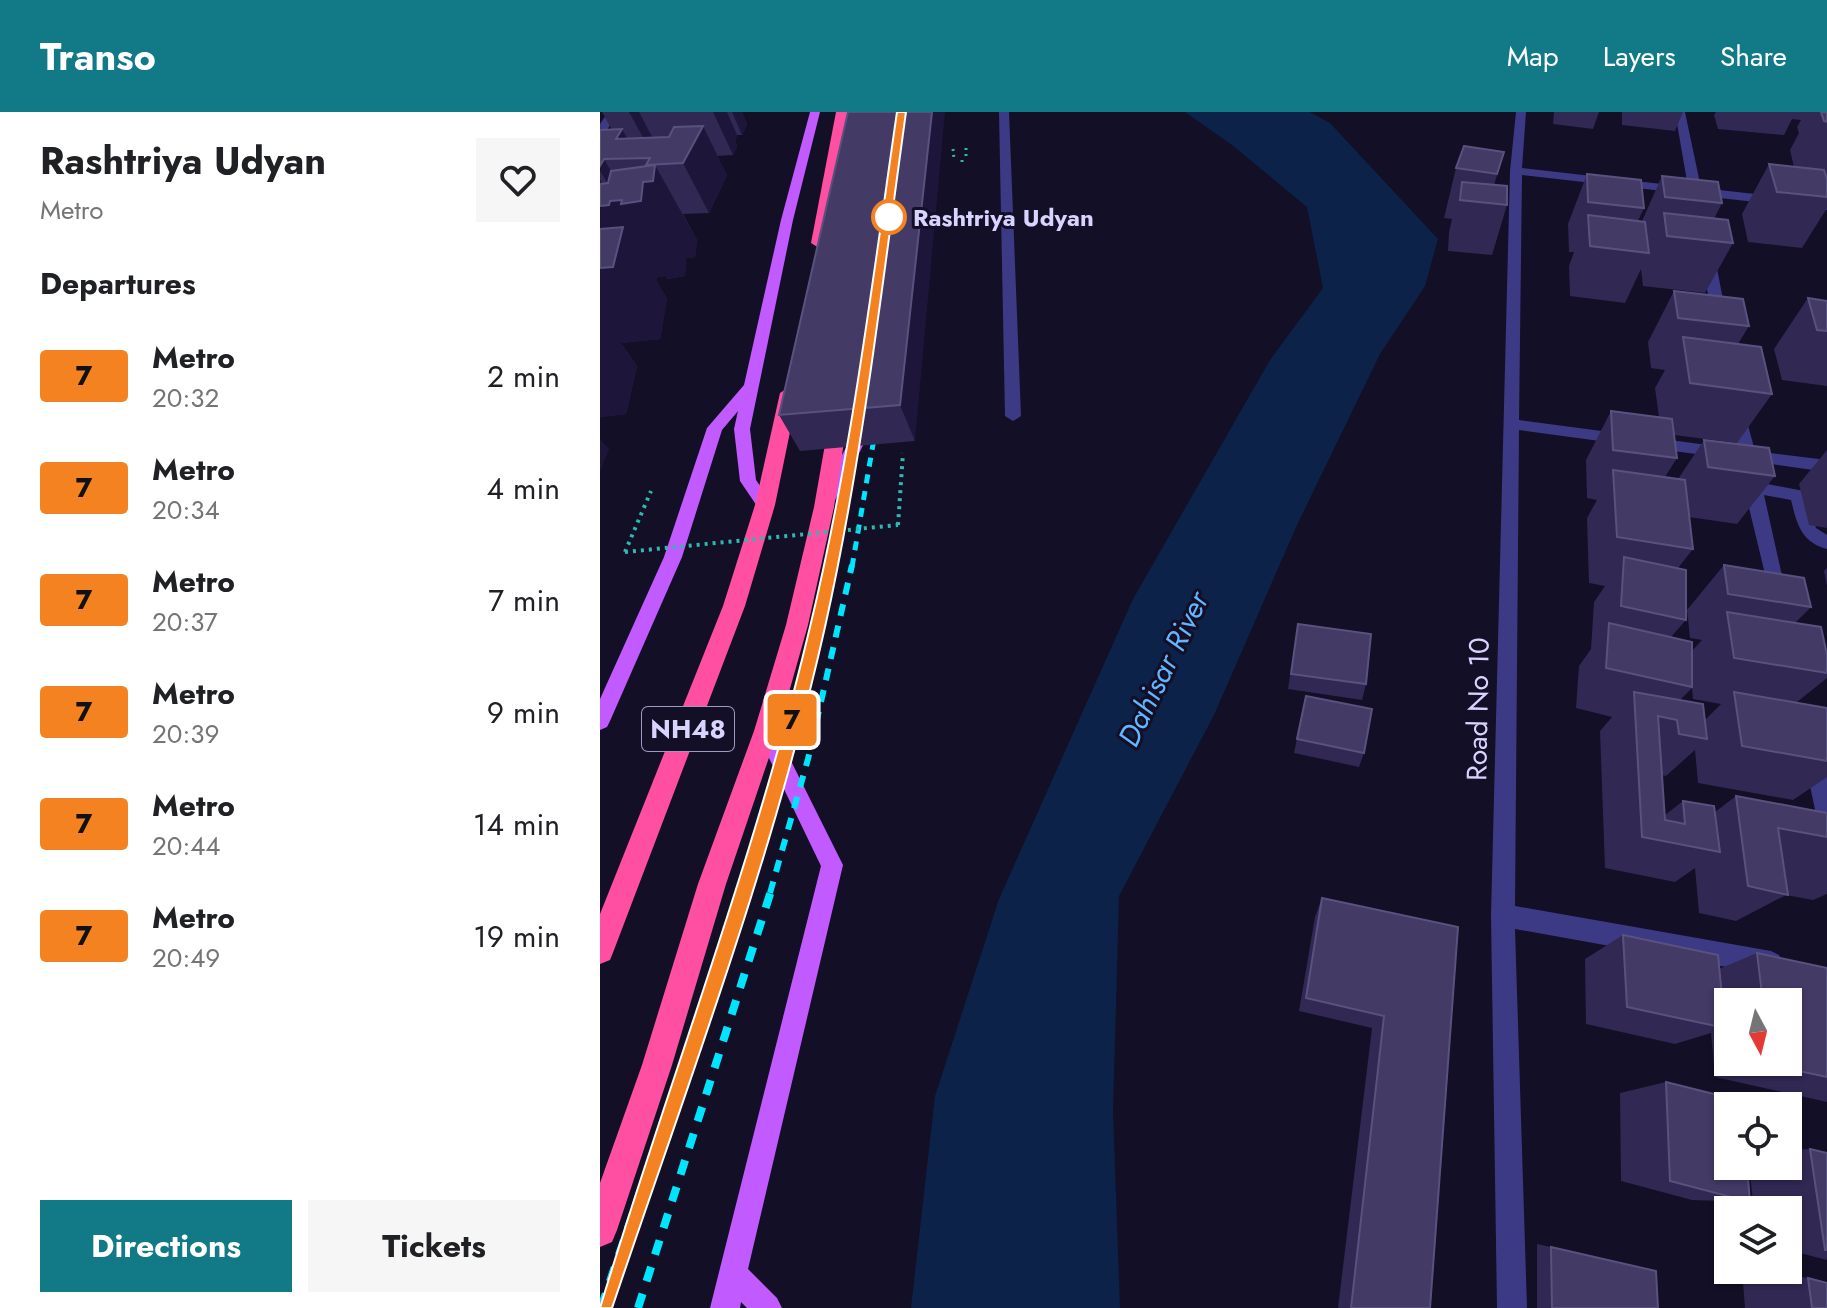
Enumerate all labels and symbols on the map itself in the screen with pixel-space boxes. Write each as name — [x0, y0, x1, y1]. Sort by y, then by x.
marker: Rashtriya Udyan — [872, 200, 906, 234]
place label: Rashtriya Udyan — [913, 200, 1094, 235]
water label: Dahisar River — [1107, 582, 1220, 754]
street label: Road No 10 — [1456, 637, 1500, 781]
line badge: 7 — [766, 694, 818, 746]
road number: NH48 — [642, 707, 734, 751]
north arrow — [1714, 988, 1802, 1076]

